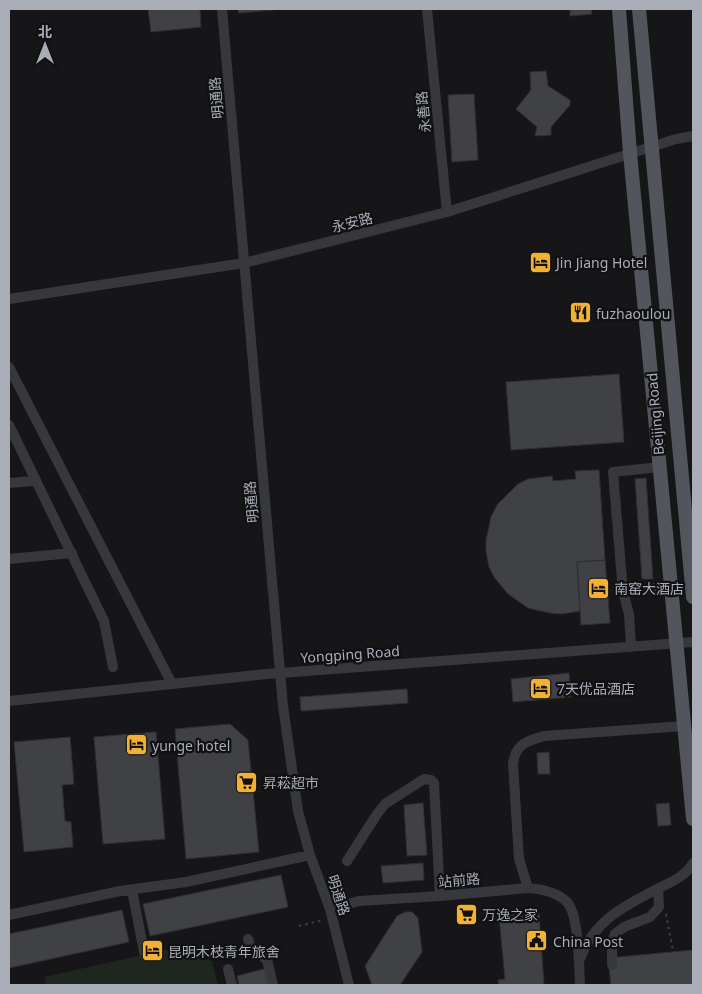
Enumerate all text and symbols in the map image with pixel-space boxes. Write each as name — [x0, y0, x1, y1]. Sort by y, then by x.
north arrow — [20, 20, 70, 70]
text: 北 — [38, 22, 52, 41]
street label: 明通路 — [205, 76, 227, 120]
street label: 永善路 — [411, 90, 435, 134]
street label: 永安路 — [329, 208, 375, 236]
hotel icon: Jin Jiang Hotel — [528, 250, 552, 274]
place label: Jin Jiang Hotel — [554, 253, 647, 272]
restaurant icon: fuzhaoulou — [568, 301, 592, 325]
place label: fuzhaoulou — [596, 304, 670, 323]
street label: Beijing Road — [642, 372, 668, 456]
street label: 明通路 — [240, 480, 262, 524]
hotel icon: 南窑大酒店 — [586, 576, 610, 600]
place label: 南窑大酒店 — [614, 579, 684, 598]
street label: Yongping Road — [300, 641, 400, 667]
hotel icon: 7天优品酒店 — [529, 676, 553, 700]
place label: 7天优品酒店 — [557, 679, 635, 698]
hotel icon: yunge hotel — [124, 733, 148, 757]
place label: yunge hotel — [152, 736, 230, 755]
supermarket icon: 昇菘超市 — [235, 770, 259, 794]
place label: 昇菘超市 — [263, 773, 319, 792]
street label: 站前路 — [437, 869, 481, 891]
street label: 明通路 — [323, 872, 355, 918]
supermarket icon: 万逸之家 — [454, 902, 478, 926]
place label: 万逸之家 — [482, 905, 538, 924]
public building icon: China Post — [525, 929, 549, 953]
place label: China Post — [553, 932, 623, 951]
hotel icon: 昆明木枝青年旅舍 — [140, 939, 164, 963]
place label: 昆明木枝青年旅舍 — [168, 942, 280, 961]

